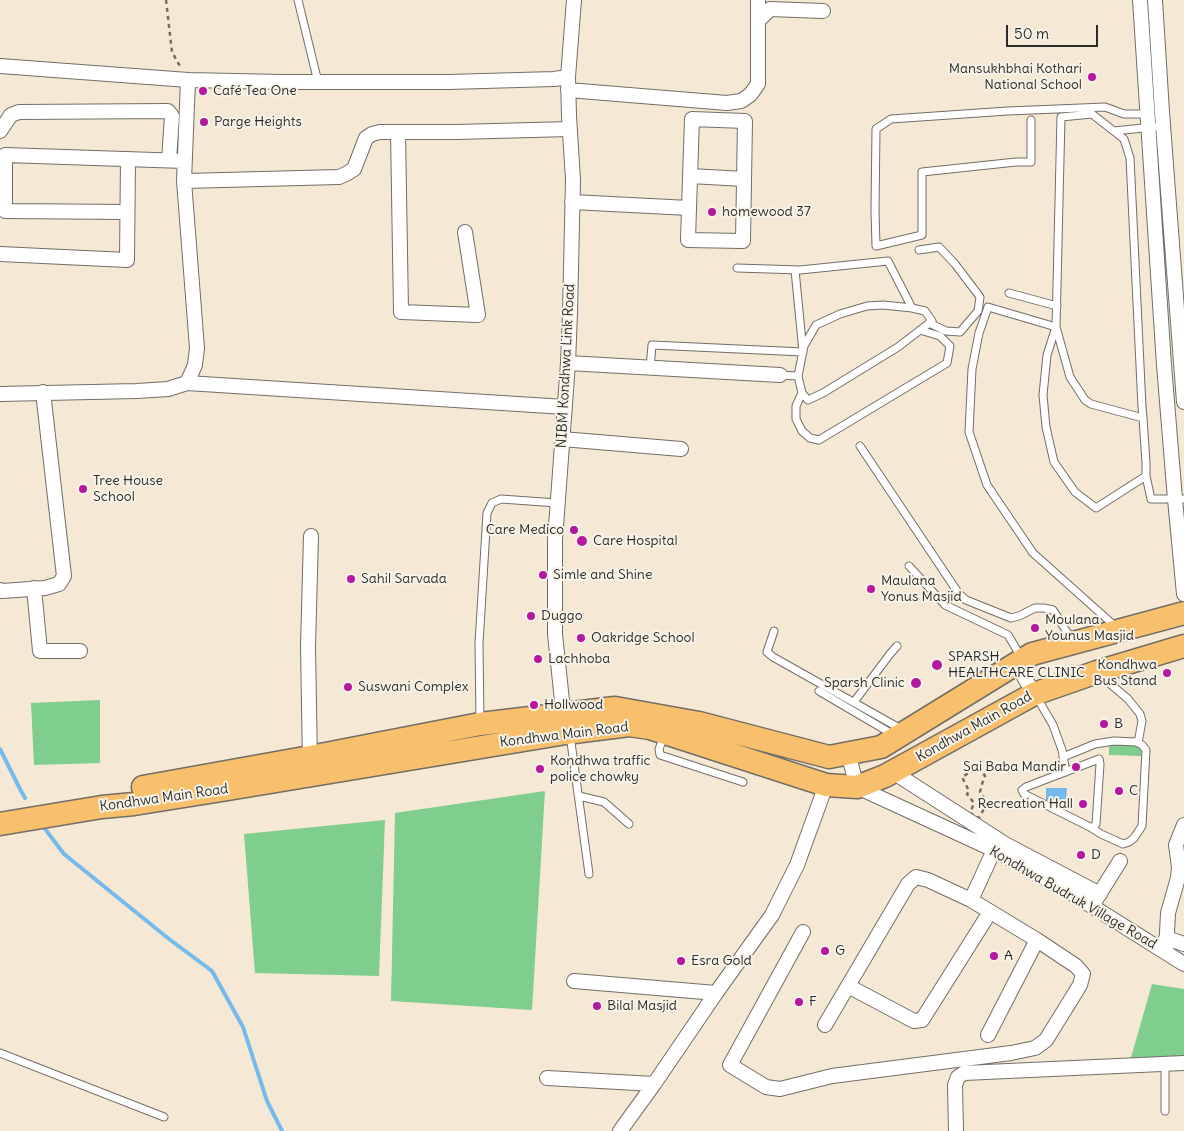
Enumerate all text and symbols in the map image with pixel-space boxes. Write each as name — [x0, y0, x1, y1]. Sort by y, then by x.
scale bar — [1009, 15, 1102, 47]
text: 50 m — [1014, 24, 1049, 43]
place label: Mansukhbhai Kothari National School — [949, 61, 1082, 94]
marker: Mansukhbhai Kothari National School — [1086, 71, 1098, 83]
place label: Café Tea One — [213, 83, 297, 99]
marker: Café Tea One — [197, 85, 209, 97]
place label: Parge Heights — [214, 114, 302, 130]
marker: Parge Heights — [198, 116, 210, 128]
place label: homewood 37 — [722, 204, 811, 220]
marker: homewood 37 — [706, 206, 718, 218]
street label: NIBM Kondhwa Link Road — [553, 283, 579, 449]
place label: Tree House School — [93, 473, 163, 506]
marker: Tree House School — [77, 483, 89, 495]
place label: Care Medico — [486, 522, 564, 538]
marker: Care Medico — [568, 524, 580, 536]
place label: Care Hospital — [593, 533, 678, 549]
marker: Care Hospital — [575, 534, 589, 548]
place label: Simle and Shine — [553, 567, 653, 583]
marker: Simle and Shine — [537, 569, 549, 581]
place label: Sahil Sarvada — [361, 571, 447, 587]
marker: Sahil Sarvada — [345, 573, 357, 585]
place label: Maulana Yonus Masjid — [881, 573, 962, 606]
marker: Maulana Yonus Masjid — [865, 583, 877, 595]
place label: Duggo — [541, 608, 583, 624]
marker: Duggo — [525, 610, 537, 622]
place label: Moulana Younus Masjid — [1045, 612, 1134, 644]
marker: Moulana Younus Masjid — [1029, 622, 1041, 634]
place label: Oakridge School — [591, 630, 695, 646]
marker: Oakridge School — [575, 632, 587, 644]
place label: SPARSH HEALTHCARE CLINIC — [948, 649, 1085, 682]
place label: Lachhoba — [548, 651, 610, 667]
marker: Lachhoba — [532, 653, 544, 665]
place label: Kondhwa Bus Stand — [1093, 657, 1157, 690]
marker: SPARSH HEALTHCARE CLINIC — [930, 658, 944, 672]
marker: Kondhwa Bus Stand — [1161, 667, 1173, 679]
place label: Sparsh Clinic — [824, 675, 905, 691]
marker: Sparsh Clinic — [909, 676, 923, 690]
place label: Suswani Complex — [358, 679, 469, 695]
marker: Suswani Complex — [342, 681, 354, 693]
street label: Kondhwa Main Road — [913, 688, 1035, 766]
place label: Hollwood — [544, 697, 603, 713]
marker: Hollwood — [528, 699, 540, 711]
place label: B — [1114, 716, 1123, 732]
marker: B — [1098, 718, 1110, 730]
street label: Kondhwa Main Road — [499, 719, 629, 751]
place label: Kondhwa traffic police chowky — [550, 753, 651, 786]
place label: Sai Baba Mandir — [963, 759, 1066, 775]
marker: Sai Baba Mandir — [1070, 761, 1082, 773]
marker: Kondhwa traffic police chowky — [534, 763, 546, 775]
street label: Kondhwa Main Road — [99, 781, 229, 815]
place label: C — [1129, 783, 1138, 799]
marker: C — [1113, 785, 1125, 797]
place label: Recreation Hall — [977, 796, 1073, 812]
marker: Recreation Hall — [1077, 798, 1089, 810]
street label: Kondhwa Budruk Village Road — [986, 843, 1160, 953]
place label: D — [1091, 847, 1101, 863]
marker: D — [1075, 849, 1087, 861]
place label: G — [835, 943, 845, 959]
marker: G — [819, 945, 831, 957]
place label: A — [1004, 948, 1013, 964]
marker: A — [988, 950, 1000, 962]
place label: Esra Gold — [691, 953, 752, 969]
marker: Esra Gold — [675, 955, 687, 967]
place label: F — [809, 994, 817, 1010]
marker: F — [793, 996, 805, 1008]
place label: Bilal Masjid — [607, 998, 677, 1014]
marker: Bilal Masjid — [591, 1000, 603, 1012]

